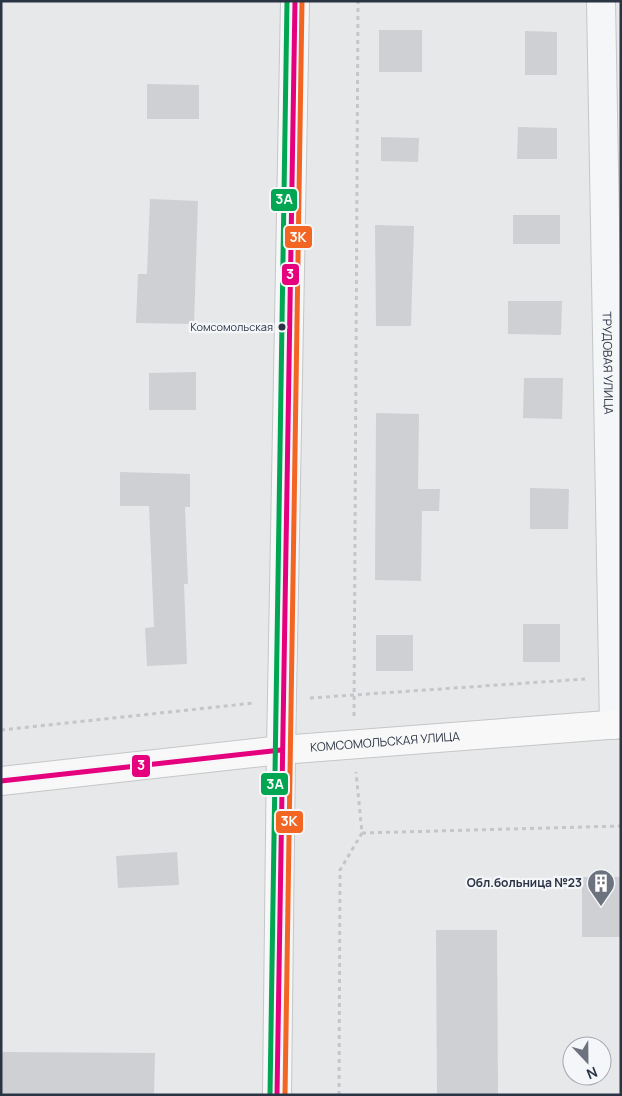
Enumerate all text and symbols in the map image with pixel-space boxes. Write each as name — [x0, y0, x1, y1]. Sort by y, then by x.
line badge: 3А — [270, 188, 298, 212]
text: 3А — [275, 189, 293, 208]
line badge: 3К — [284, 225, 313, 249]
text: 3К — [289, 227, 308, 246]
line badge: 3 — [281, 263, 300, 286]
text: 3 — [286, 264, 294, 283]
street label: ТРУДОВАЯ УЛИЦА — [599, 311, 617, 415]
place label: Комсомольская — [190, 319, 273, 334]
marker: Комсомольская — [277, 322, 287, 332]
street label: КОМСОМОЛЬСКАЯ УЛИЦА — [310, 727, 461, 756]
line badge: 3 — [131, 754, 151, 778]
text: 3 — [137, 755, 145, 774]
line badge: 3А — [260, 772, 289, 796]
text: 3А — [266, 774, 284, 793]
line badge: 3К — [275, 810, 304, 834]
text: 3К — [280, 811, 299, 830]
building icon: Обл.больница №23 — [586, 868, 616, 907]
place label: Обл.больница №23 — [467, 874, 582, 891]
north arrow — [562, 1036, 612, 1086]
text: N — [584, 1063, 600, 1084]

